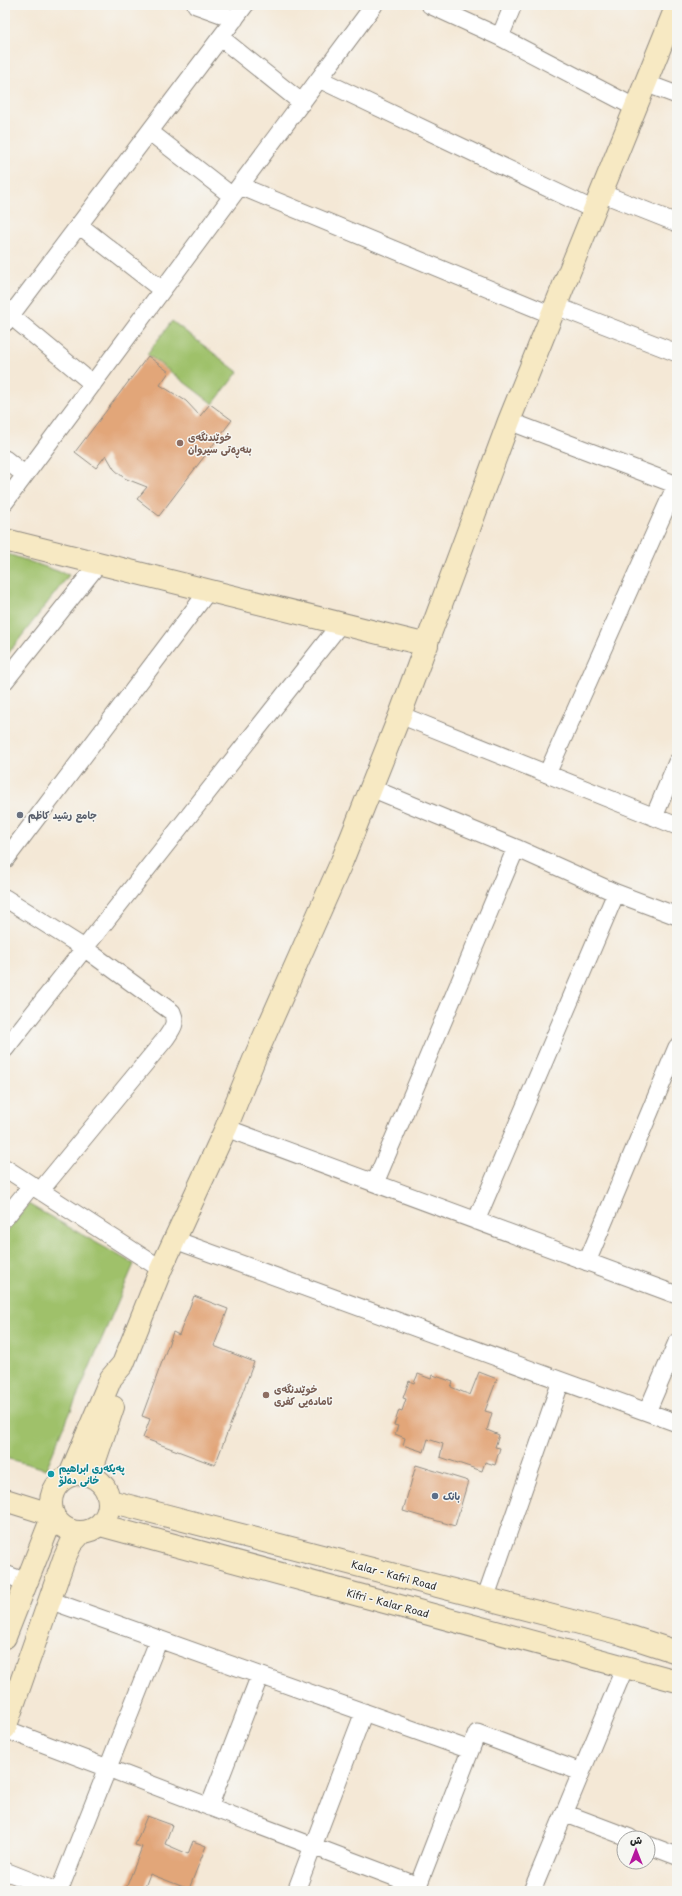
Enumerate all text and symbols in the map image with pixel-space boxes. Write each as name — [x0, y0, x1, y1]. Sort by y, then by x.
place label: خوێندنگەی بنەڕەتی سیروان — [188, 429, 252, 459]
marker: خوێندنگەی بنەڕەتی سیروان — [175, 438, 185, 448]
place label: جامع رشيد كاظم — [28, 807, 97, 823]
marker: جامع رشيد كاظم — [15, 810, 25, 820]
place label: خوێندنگەی ئامادەیی کفری — [274, 1381, 333, 1408]
marker: خوێندنگەی ئامادەیی کفری — [261, 1390, 271, 1400]
place label: پەیکەری ابراهیم خانی دەلۆ — [58, 1460, 125, 1487]
marker: پەیکەری ابراهیم خانی دەلۆ — [46, 1469, 56, 1479]
place label: بانک — [443, 1488, 460, 1503]
marker: بانک — [430, 1491, 440, 1501]
street label: Kalar - Kafri Road — [350, 1556, 439, 1593]
street label: Kifri - Kalar Road — [345, 1584, 431, 1621]
north arrow — [616, 1830, 656, 1870]
text: ش — [630, 1831, 642, 1848]

